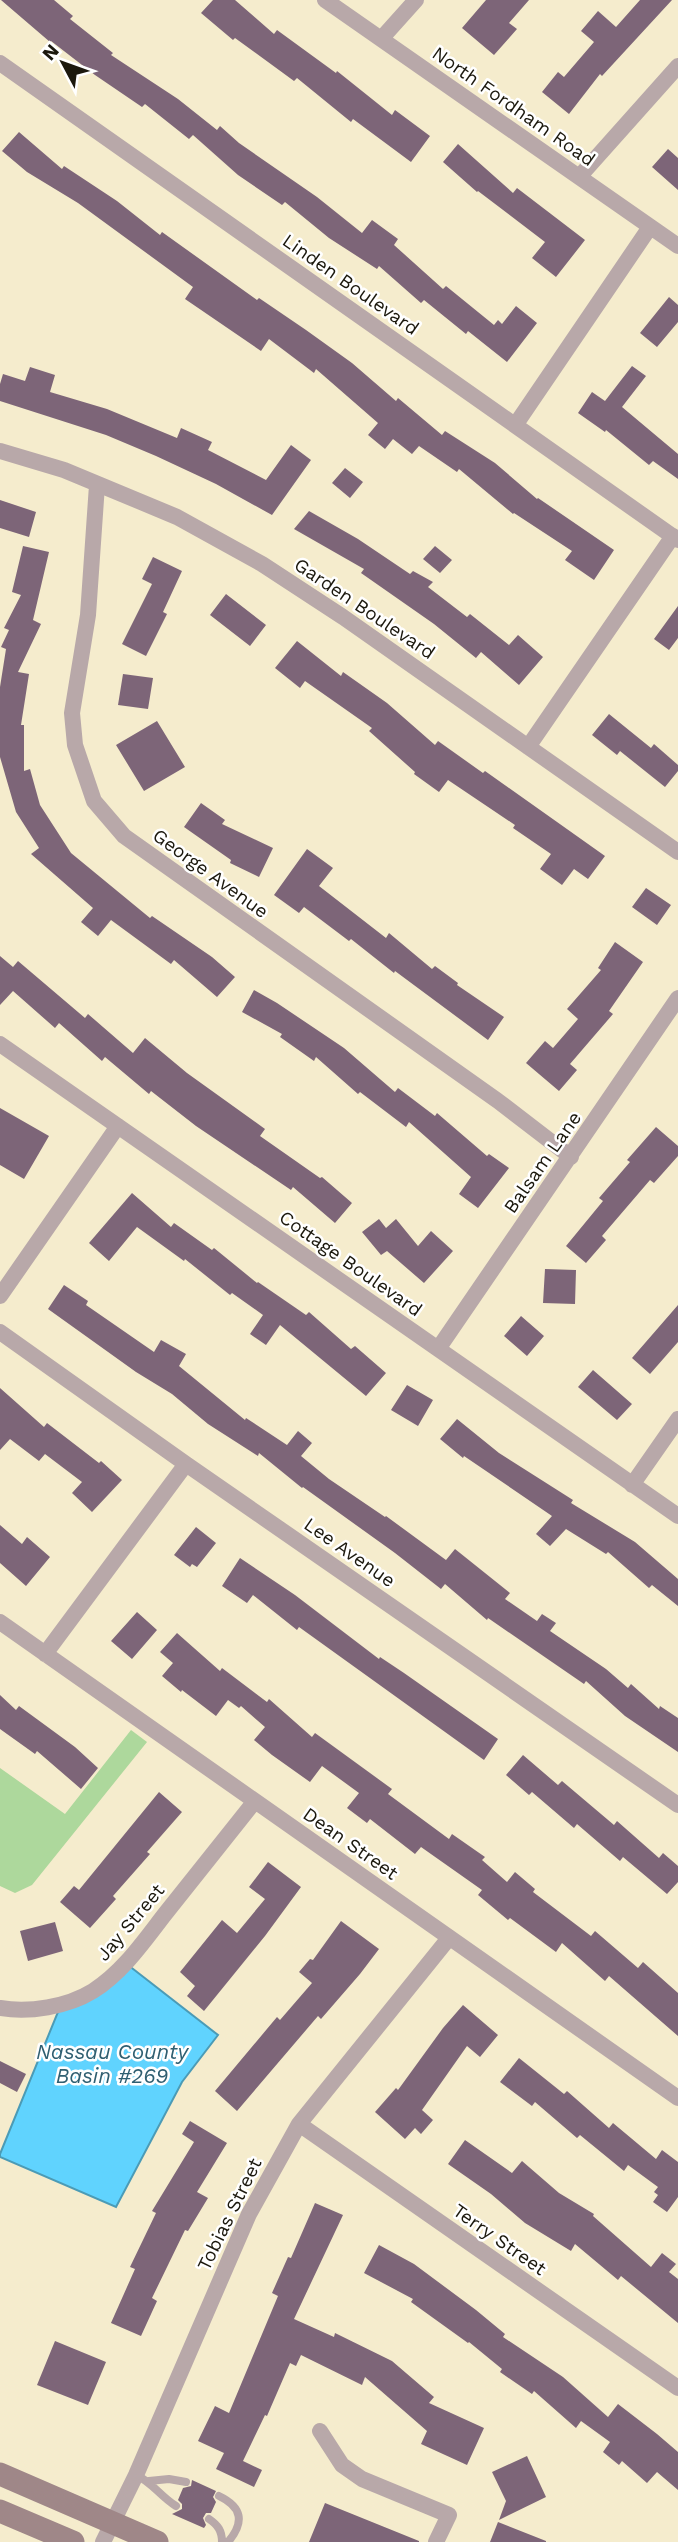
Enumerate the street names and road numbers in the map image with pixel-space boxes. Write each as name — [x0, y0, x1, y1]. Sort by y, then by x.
street label: North Fordham Road — [428, 42, 600, 171]
street label: Linden Boulevard — [278, 229, 423, 340]
street label: Garden Boulevard — [290, 553, 439, 664]
street label: George Avenue — [148, 824, 273, 923]
street label: Balsam Lane — [499, 1107, 586, 1218]
street label: Cottage Boulevard — [275, 1205, 427, 1321]
street label: Lee Avenue — [300, 1513, 400, 1592]
street label: Dean Street — [299, 1802, 403, 1885]
street label: Jay Street — [91, 1879, 169, 1966]
street label: Tobias Street — [192, 2154, 267, 2274]
street label: Terry Street — [449, 2199, 551, 2280]

